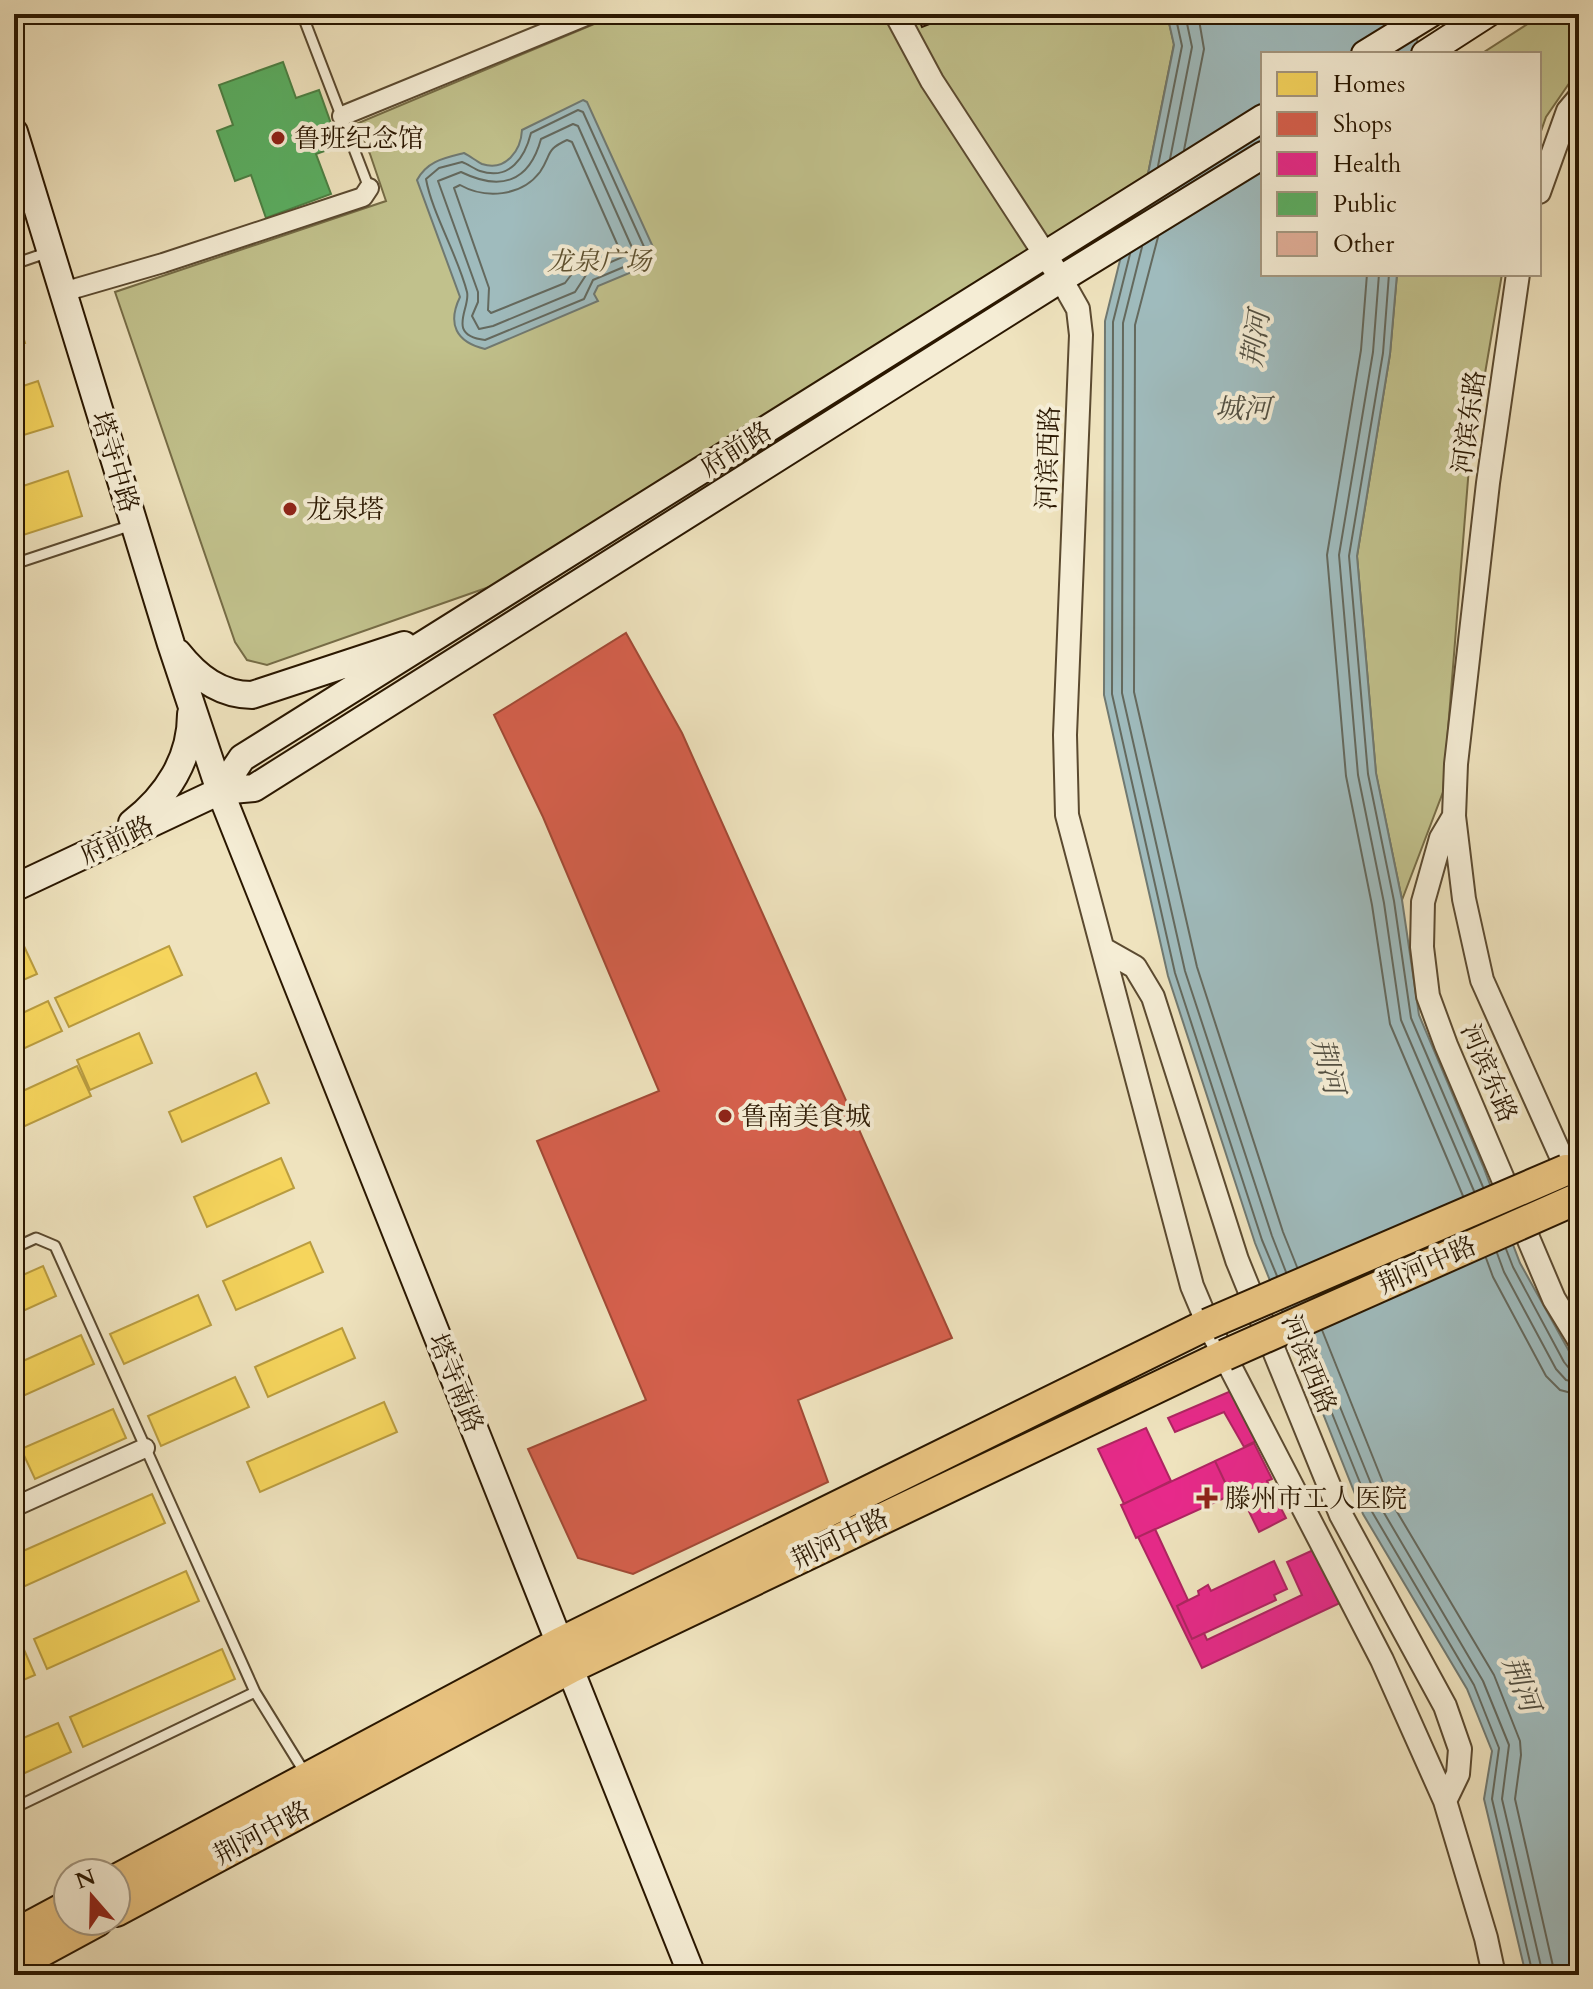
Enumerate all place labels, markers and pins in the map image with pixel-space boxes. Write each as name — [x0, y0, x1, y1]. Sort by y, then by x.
place label: 鲁班纪念馆 — [294, 121, 424, 156]
marker: 鲁班纪念馆 — [269, 129, 287, 147]
place label: 龙泉塔 — [306, 492, 384, 527]
marker: 龙泉塔 — [281, 500, 299, 518]
place label: 鲁南美食城 — [741, 1099, 871, 1134]
marker: 鲁南美食城 — [716, 1107, 734, 1125]
place label: 滕州市工人医院 — [1225, 1481, 1407, 1516]
marker: 滕州市工人医院 — [1196, 1487, 1218, 1509]

